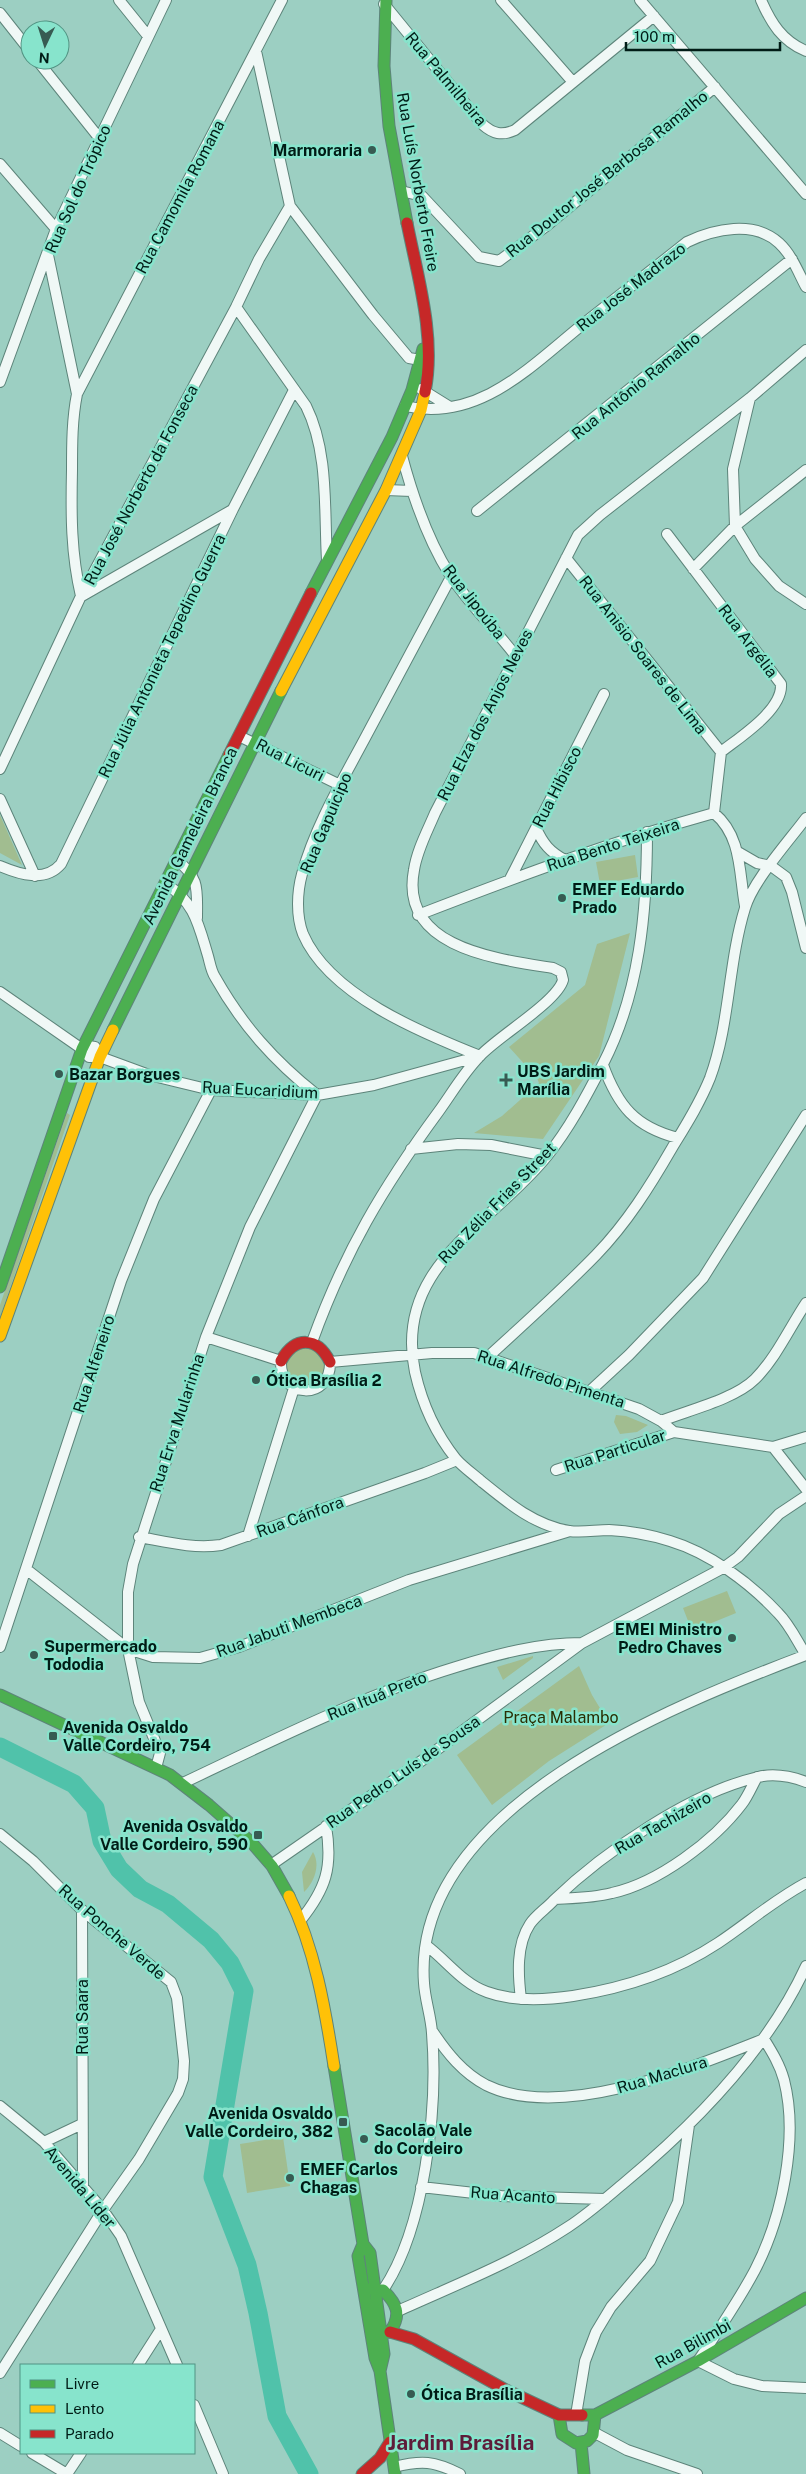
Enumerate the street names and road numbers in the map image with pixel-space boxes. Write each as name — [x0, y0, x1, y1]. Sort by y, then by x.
street label: Rua Palmilheira — [401, 28, 491, 130]
street label: Rua Doutor José Barbosa Ramalho — [502, 87, 712, 261]
street label: Rua Luís Norberto Freire — [393, 91, 443, 273]
street label: Rua Camomila Romana — [131, 117, 229, 277]
street label: Rua Sol do Trópico — [41, 122, 115, 256]
street label: Rua José Madrazo — [573, 239, 689, 335]
street label: Rua Antônio Ramalho — [568, 329, 704, 443]
street label: Rua José Norberto da Fonseca — [80, 382, 202, 588]
street label: Rua Júlia Antonieta Tepedino Guerra — [95, 531, 229, 781]
street label: Rua Jipoúba — [439, 561, 509, 643]
street label: Rua Anisio Soares de Lima — [575, 572, 711, 738]
street label: Rua Argélia — [714, 601, 782, 681]
street label: Rua Elza dos Anjos Neves — [433, 626, 537, 804]
street label: Rua Licuri — [253, 735, 327, 785]
street label: Rua Hibisco — [528, 743, 586, 831]
street label: Avenida Gameleira Branca — [139, 744, 241, 928]
street label: Rua Gapuicipo — [296, 770, 356, 876]
street label: Rua Bento Teixeira — [544, 815, 682, 875]
street label: Rua Eucaridium — [201, 1077, 319, 1103]
street label: Rua Zélia Frias Street — [434, 1139, 560, 1267]
street label: Rua Alfeneiro — [69, 1313, 119, 1415]
street label: Rua Alfredo Pimenta — [475, 1346, 627, 1412]
street label: Rua Erva Mularinha — [146, 1351, 208, 1495]
street label: Rua Particular — [562, 1426, 668, 1476]
street label: Rua Cánfora — [254, 1492, 346, 1542]
street label: Rua Jabuti Membeca — [214, 1591, 364, 1661]
street label: Rua Ituá Preto — [325, 1667, 429, 1725]
street label: Rua Pedro Luís de Sousa — [323, 1712, 483, 1832]
street label: Rua Tachizeiro — [612, 1788, 714, 1858]
street label: Rua Ponche Verde — [55, 1880, 169, 1984]
street label: Rua Saara — [73, 1979, 92, 2055]
street label: Rua Maclura — [615, 2052, 709, 2098]
street label: Avenida Líder — [40, 2142, 120, 2232]
street label: Rua Acanto — [470, 2183, 556, 2207]
street label: Rua Bilimbi — [652, 2315, 734, 2373]

